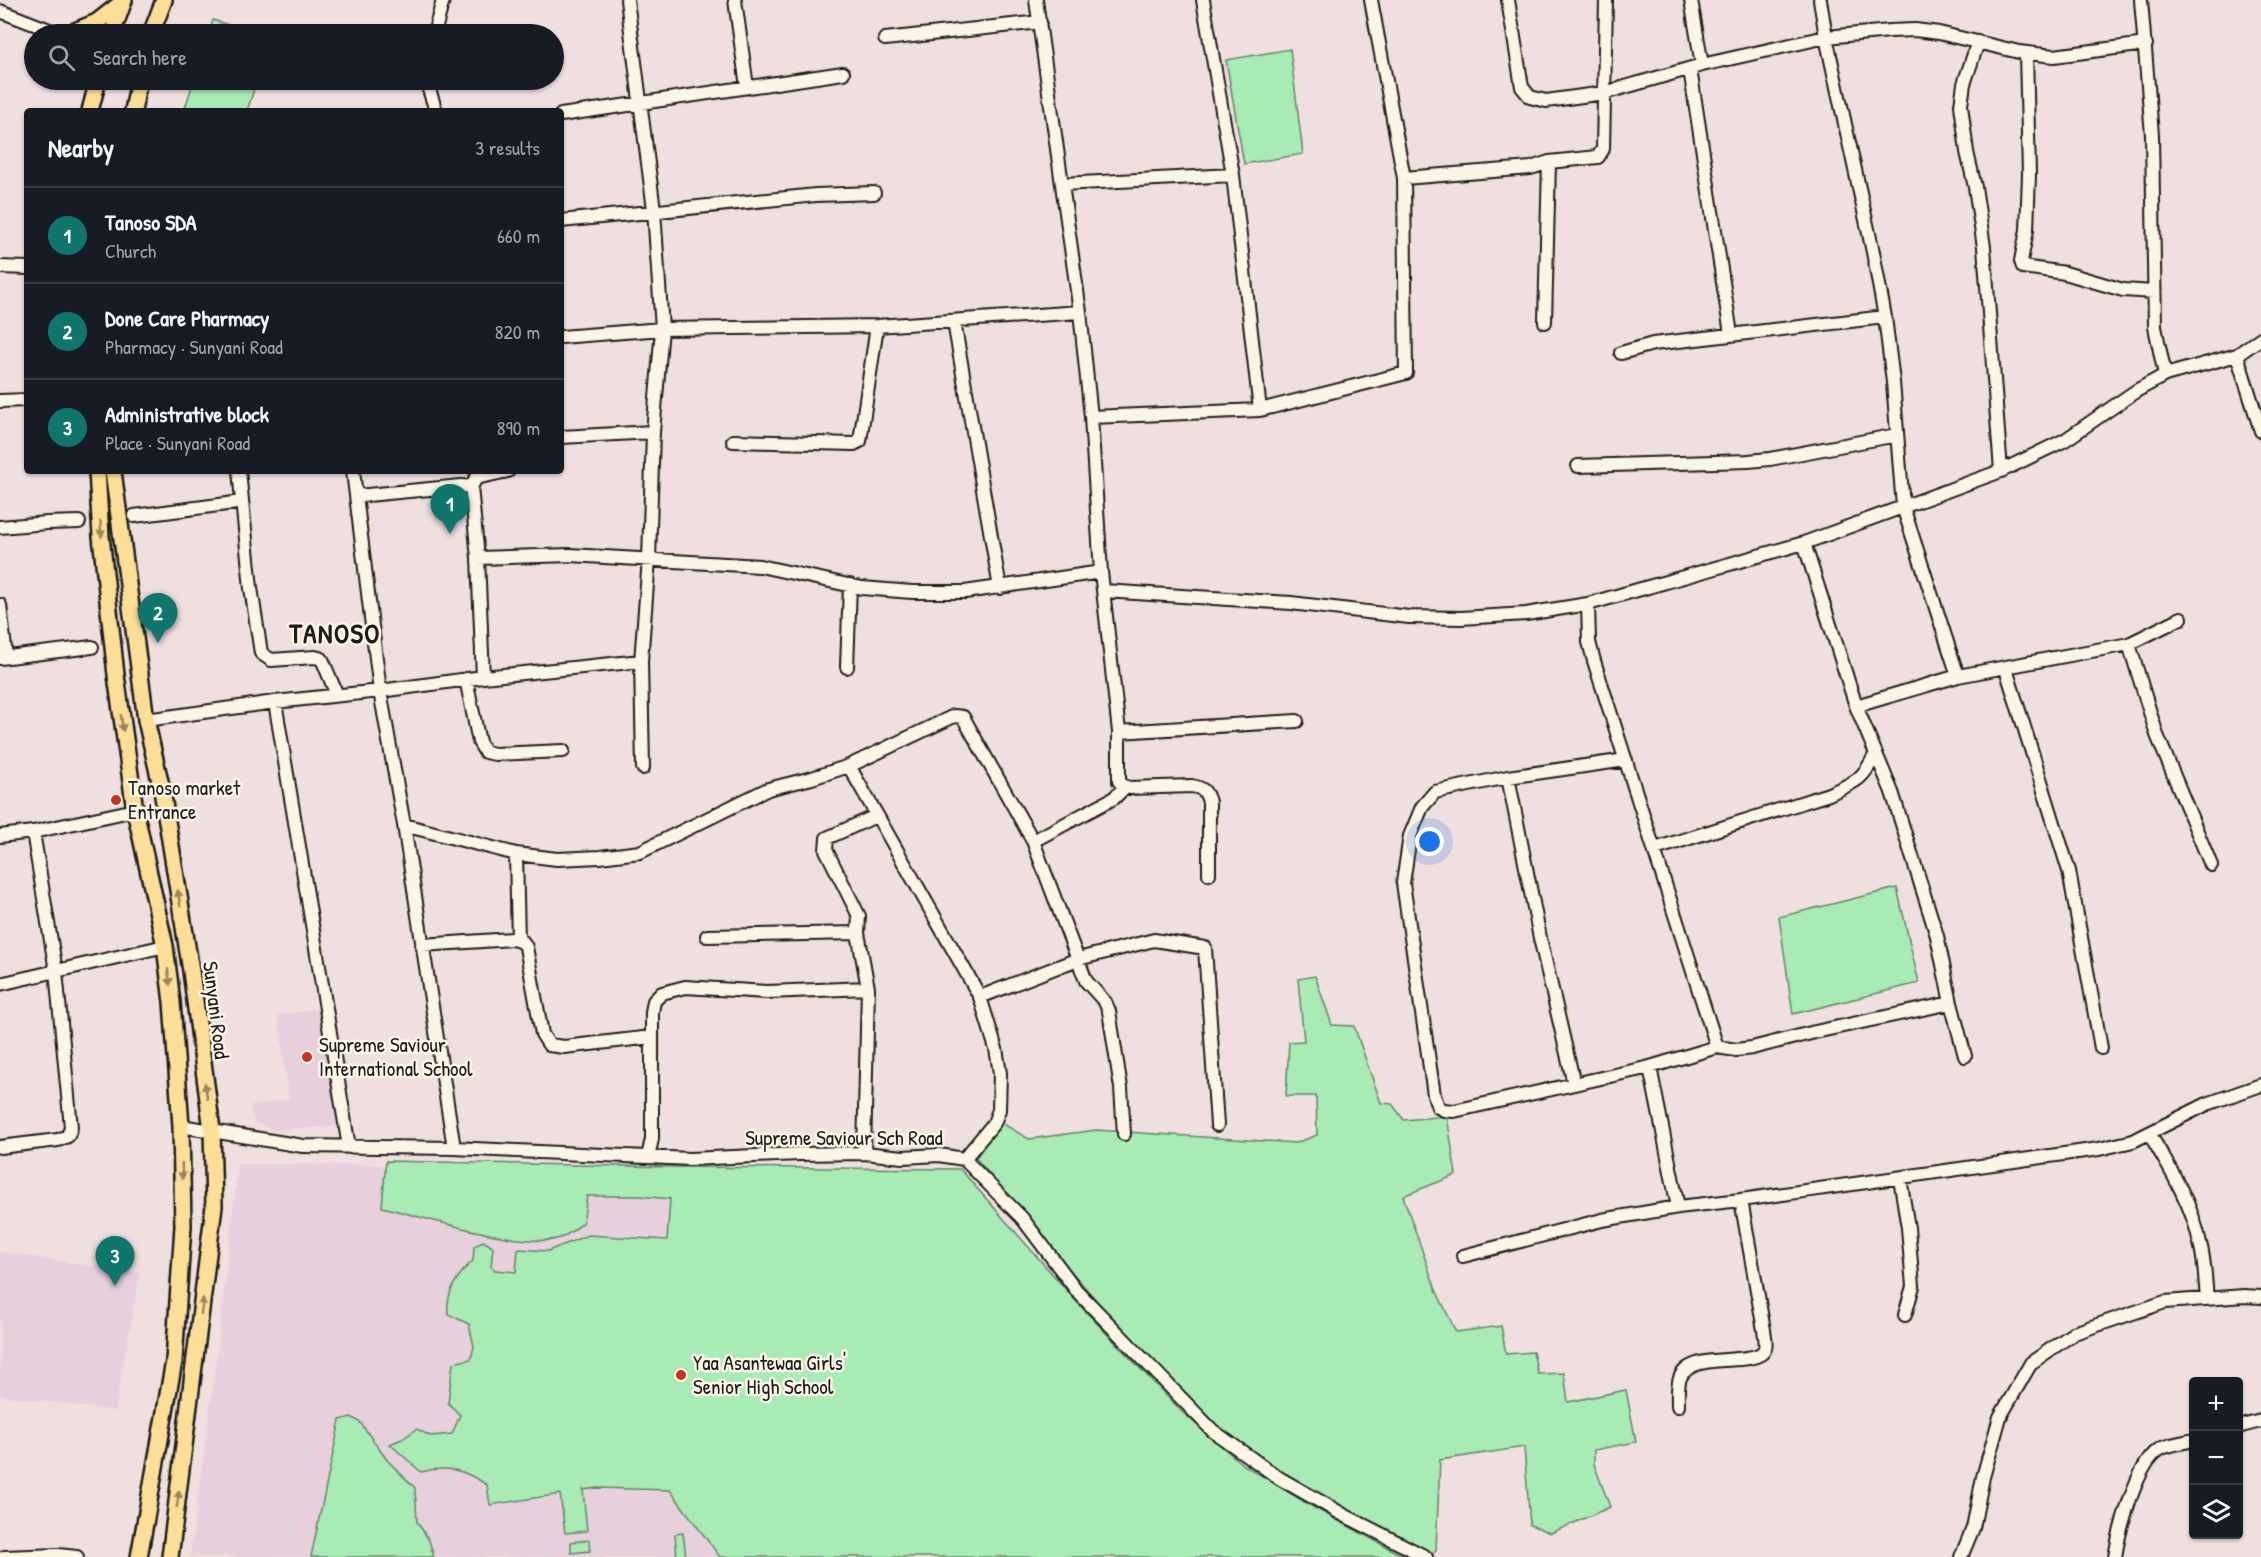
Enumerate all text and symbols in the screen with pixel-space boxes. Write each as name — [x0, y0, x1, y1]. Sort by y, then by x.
search box — [24, 24, 564, 90]
icon: search — [45, 41, 78, 74]
text: Search here — [93, 42, 187, 72]
text: Nearby — [48, 130, 114, 165]
text: 3 results — [475, 134, 540, 161]
text: Tanoso SDA — [105, 207, 196, 237]
text: 1 — [64, 222, 71, 249]
text: 660 m — [497, 222, 540, 249]
text: Church — [105, 237, 156, 264]
text: Done Care Pharmacy — [105, 303, 269, 333]
text: 2 — [63, 318, 72, 345]
text: 820 m — [495, 318, 540, 345]
text: Pharmacy · Sunyani Road — [105, 333, 283, 360]
text: Administrative block — [105, 399, 269, 429]
text: 3 — [63, 414, 72, 441]
text: 890 m — [497, 414, 540, 441]
text: Place · Sunyani Road — [105, 429, 250, 456]
pin: 1 — [430, 484, 470, 534]
one-way arrow — [96, 520, 106, 539]
pin: 2 — [138, 594, 178, 643]
district label: TANOSO — [288, 615, 381, 651]
one-way arrow — [118, 714, 127, 733]
place label: Tanoso market Entrance — [128, 773, 241, 826]
marker: Tanoso market Entrance — [109, 793, 123, 807]
your location — [1415, 827, 1444, 856]
one-way arrow — [174, 888, 183, 907]
street label: Sunyani Road — [196, 959, 237, 1060]
one-way arrow — [164, 967, 174, 986]
place label: Supreme Saviour International School — [319, 1030, 473, 1083]
marker: Supreme Saviour International School — [300, 1050, 314, 1064]
one-way arrow — [201, 1081, 210, 1100]
street label: Supreme Saviour Sch Road — [745, 1123, 943, 1152]
one-way arrow — [177, 1162, 187, 1181]
pin: 3 — [96, 1236, 134, 1286]
one-way arrow — [197, 1296, 207, 1315]
place label: Yaa Asantewaa Girls' Senior High School — [693, 1348, 846, 1401]
marker: Yaa Asantewaa Girls' Senior High School — [674, 1368, 688, 1382]
map controls — [2189, 1377, 2243, 1539]
button: + — [2189, 1377, 2243, 1431]
button: − — [2189, 1431, 2243, 1485]
button: layers — [2189, 1485, 2243, 1539]
one-way arrow — [173, 1489, 182, 1508]

